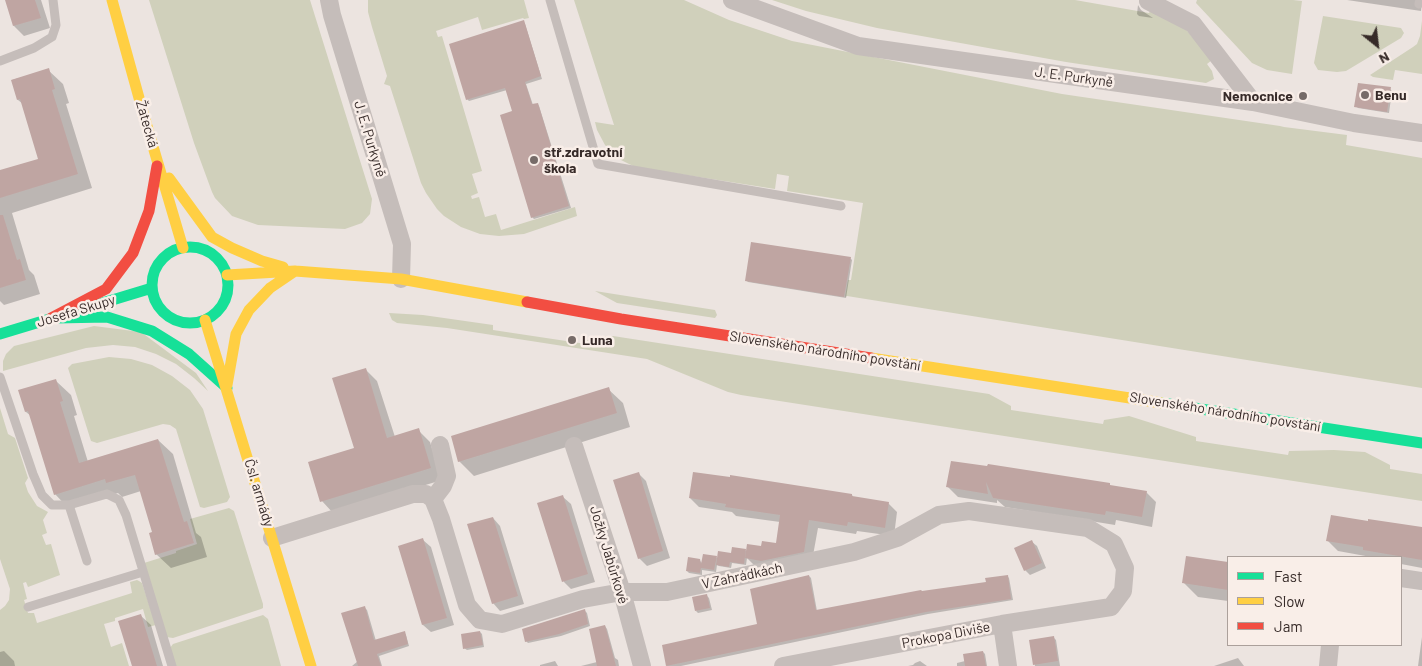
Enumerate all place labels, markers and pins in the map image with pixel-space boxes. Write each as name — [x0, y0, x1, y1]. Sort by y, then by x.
place label: Benu — [1375, 87, 1407, 103]
place label: Nemocnice — [1223, 88, 1293, 104]
marker: Benu — [1359, 89, 1371, 101]
marker: Nemocnice — [1297, 90, 1309, 102]
place label: stř.zdravotní škola — [544, 144, 622, 176]
marker: stř.zdravotní škola — [528, 154, 540, 166]
place label: Luna — [582, 332, 613, 348]
marker: Luna — [566, 334, 578, 346]

